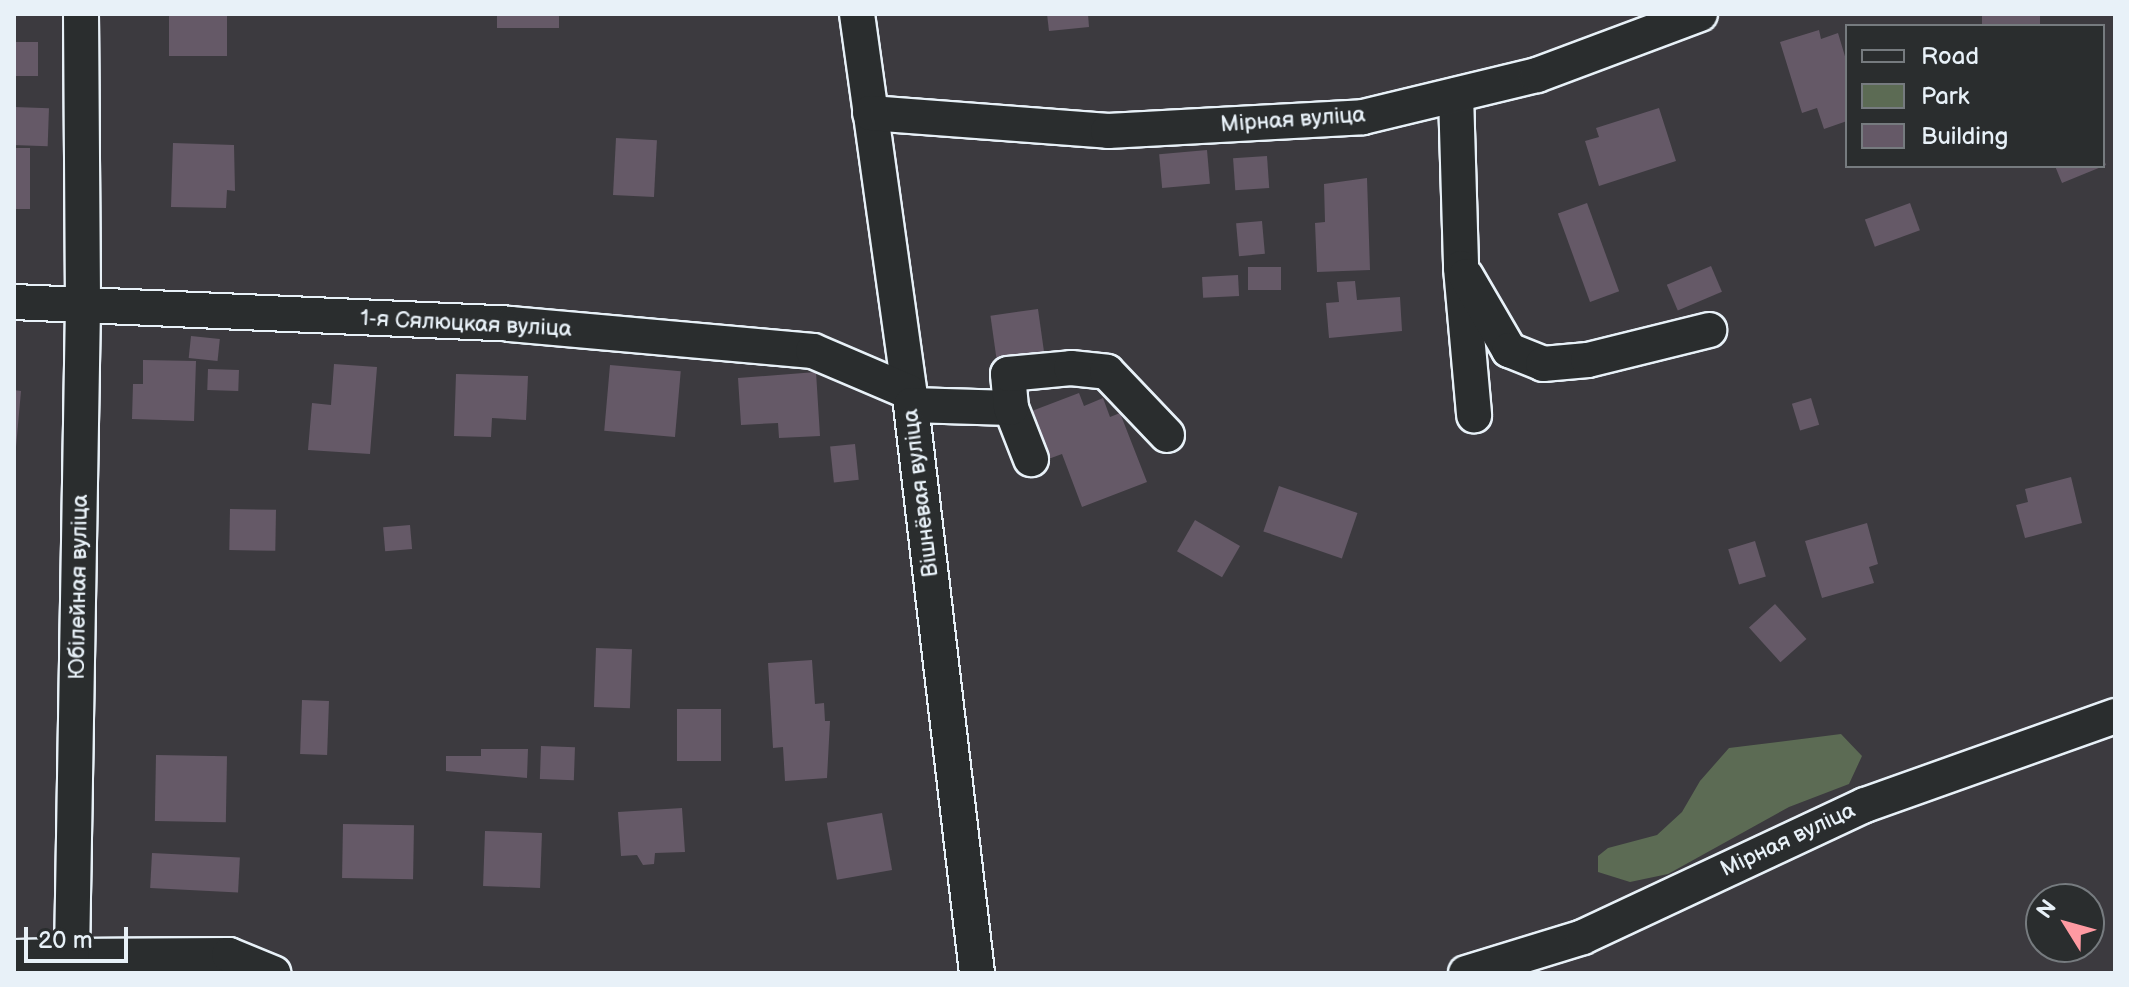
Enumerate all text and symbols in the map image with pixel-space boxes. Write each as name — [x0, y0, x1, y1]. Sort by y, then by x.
legend — [1845, 24, 2105, 168]
text: Road — [1921, 42, 1979, 71]
text: Park — [1921, 82, 1969, 111]
street label: Мірная вуліца — [1220, 102, 1366, 138]
text: Building — [1921, 122, 2008, 151]
street label: 1-я Сялюцкая вуліца — [360, 305, 572, 343]
street label: Вішнёвая вуліца — [898, 407, 944, 579]
street label: Юбілейная вуліца — [64, 494, 94, 680]
street label: Мірная вуліца — [1717, 797, 1859, 883]
north arrow — [2025, 883, 2105, 963]
text: N — [2031, 895, 2063, 924]
scale bar — [28, 911, 132, 961]
text: 20 m — [38, 926, 93, 955]

